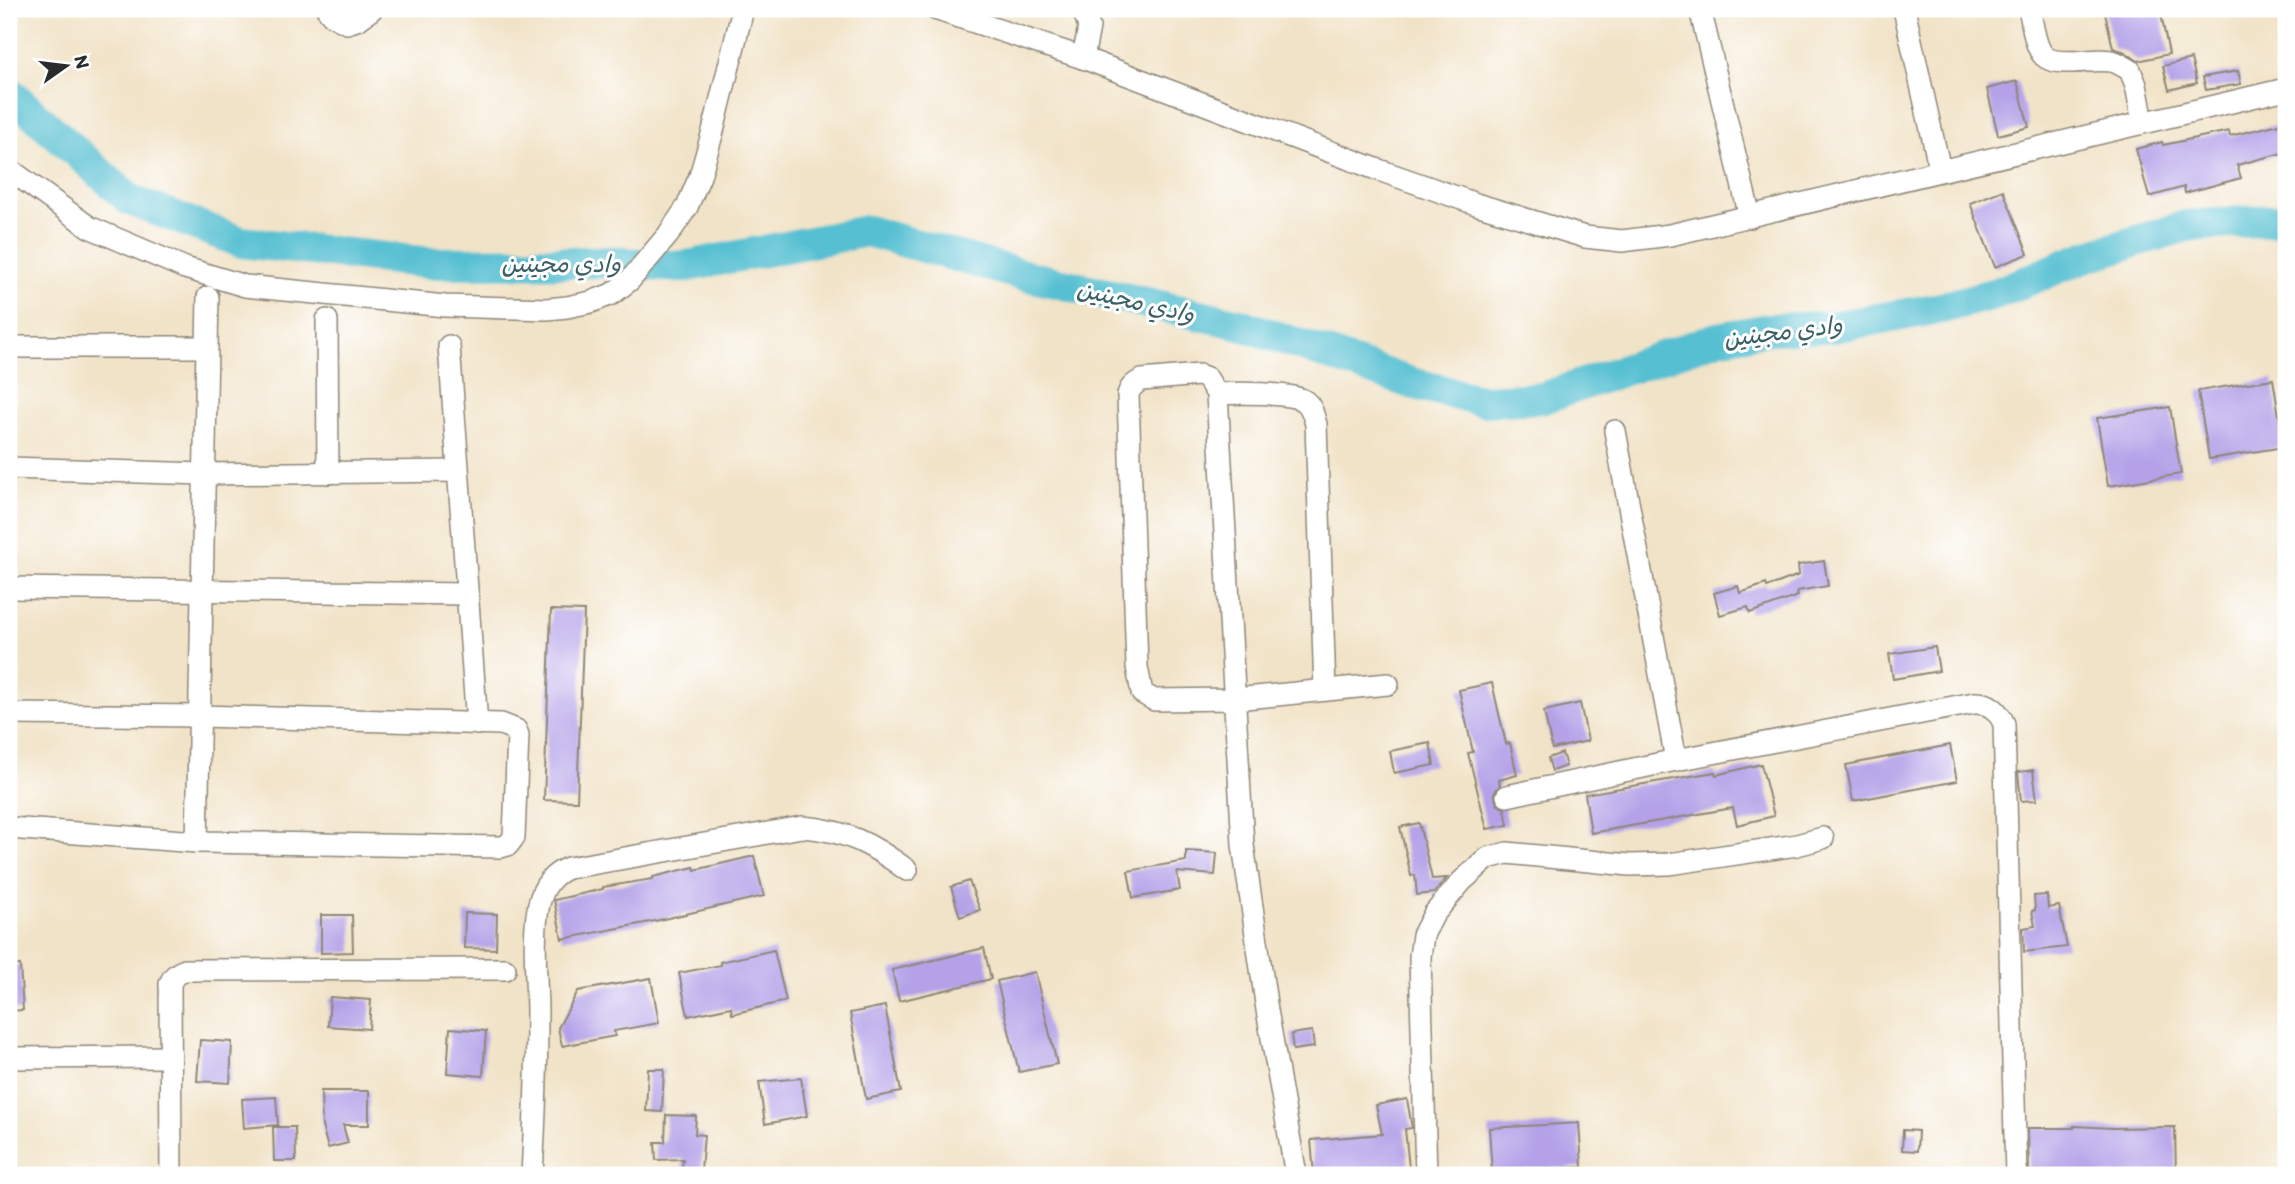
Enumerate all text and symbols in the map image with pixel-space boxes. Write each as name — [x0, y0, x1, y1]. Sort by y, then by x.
north arrow — [32, 32, 102, 102]
text: N — [69, 53, 95, 71]
water label: وادي مجينين — [501, 249, 621, 281]
water label: وادي مجينين — [1074, 273, 1197, 331]
water label: وادي مجينين — [1722, 309, 1844, 356]

